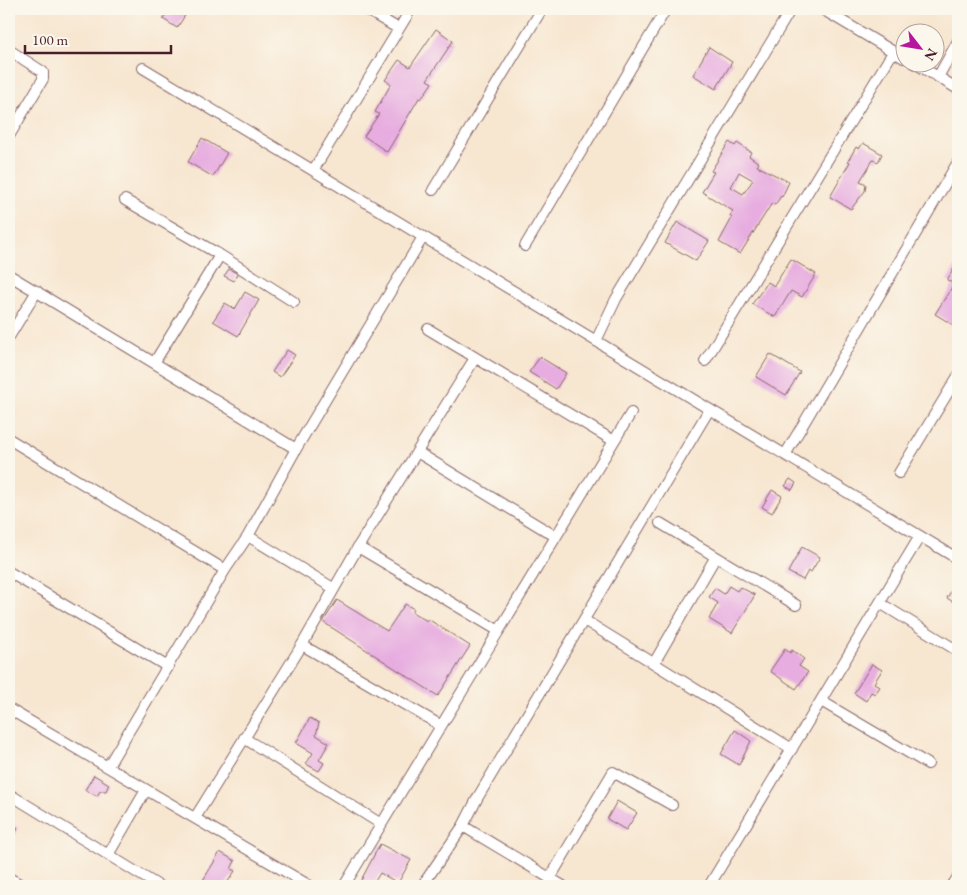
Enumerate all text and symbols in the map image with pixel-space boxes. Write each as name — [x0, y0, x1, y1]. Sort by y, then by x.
scale bar — [25, 22, 171, 54]
north arrow — [894, 22, 944, 72]
text: 100 m — [32, 30, 69, 49]
text: N — [920, 45, 942, 65]

